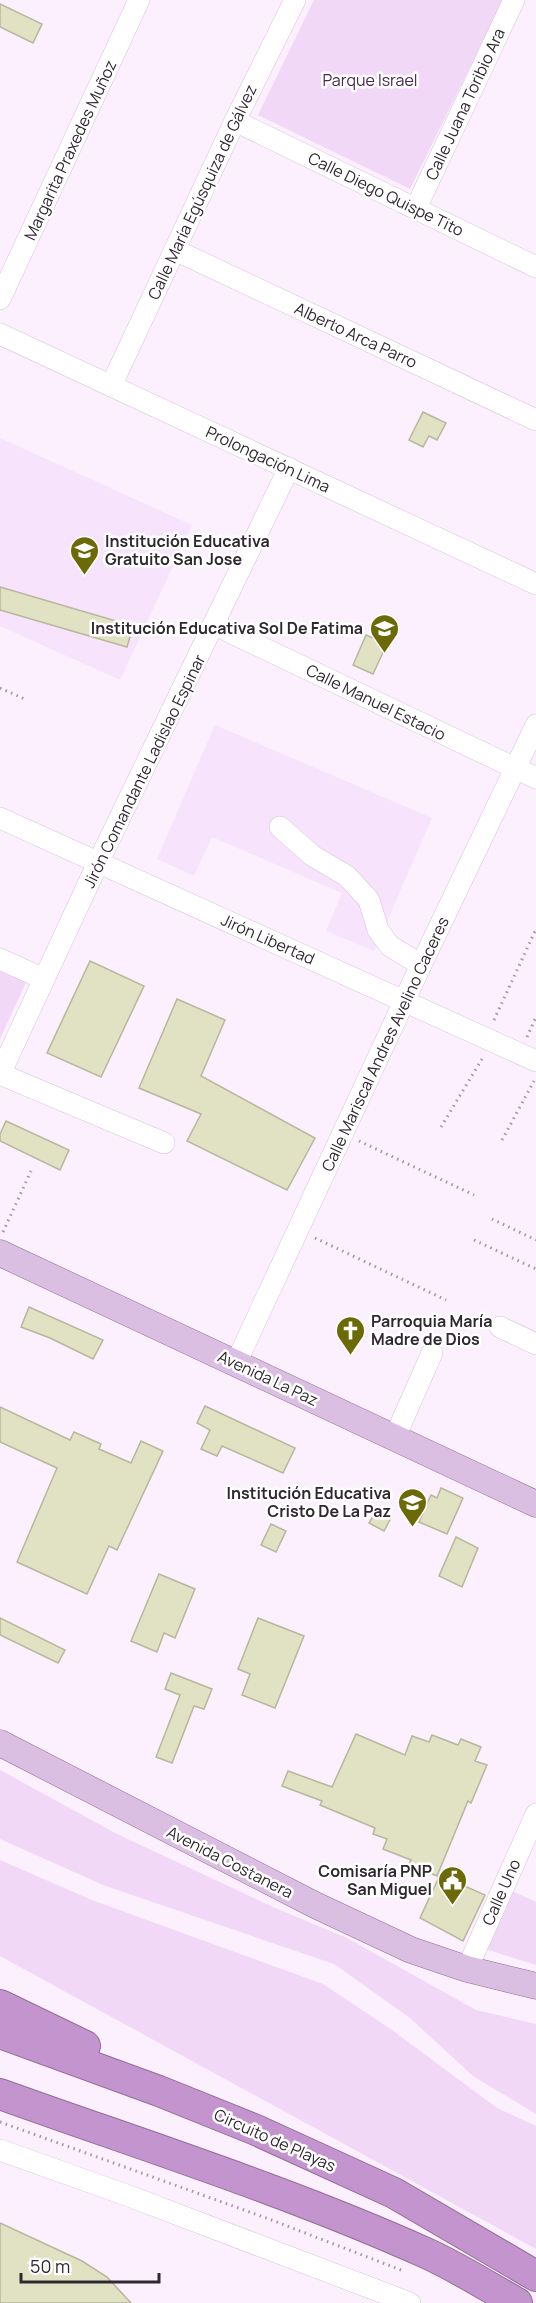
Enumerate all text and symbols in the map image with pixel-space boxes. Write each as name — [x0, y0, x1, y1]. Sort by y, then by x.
street label: Calle Juana Toribio Ara — [420, 24, 510, 184]
street label: Margarita Praxedes Muñoz — [19, 56, 121, 244]
park label: Parque Israel — [322, 69, 418, 91]
street label: Calle María Egúsquiza de Gálvez — [142, 81, 262, 303]
street label: Calle Diego Quispe Tito — [305, 147, 467, 241]
street label: Alberto Arca Parro — [291, 297, 421, 373]
street label: Prolongación Lima — [202, 421, 334, 497]
place label: Institución Educativa Gratuito San Jose — [105, 530, 270, 570]
school or university icon: Institución Educativa Gratuito San Jose — [68, 534, 100, 576]
school or university icon: Institución Educativa Sol De Fatima — [368, 612, 400, 654]
place label: Institución Educativa Sol De Fatima — [91, 617, 363, 639]
street label: Jirón Comandante Ladislao Espinar — [78, 650, 210, 891]
street label: Calle Manuel Estacio — [303, 659, 449, 745]
street label: Jirón Libertad — [218, 909, 318, 969]
street label: Calle Mariscal Andres Avelino Caceres — [316, 913, 454, 1175]
place label: Parroquia María Madre de Dios — [371, 1310, 492, 1350]
church icon: Parroquia María Madre de Dios — [334, 1314, 366, 1356]
street label: Avenida La Paz — [214, 1345, 322, 1411]
place label: Institución Educativa Cristo De La Paz — [226, 1482, 391, 1522]
school or university icon: Institución Educativa Cristo De La Paz — [396, 1486, 428, 1528]
street label: Avenida Costanera — [163, 1821, 297, 1903]
street label: Calle Uno — [477, 1855, 525, 1929]
place label: Comisaría PNP San Miguel — [318, 1860, 432, 1900]
public building icon: Comisaría PNP San Miguel — [437, 1864, 469, 1906]
street label: Circuito de Playas — [211, 2103, 339, 2177]
scale bar — [21, 2246, 159, 2284]
text: 50 m — [30, 2254, 70, 2278]

